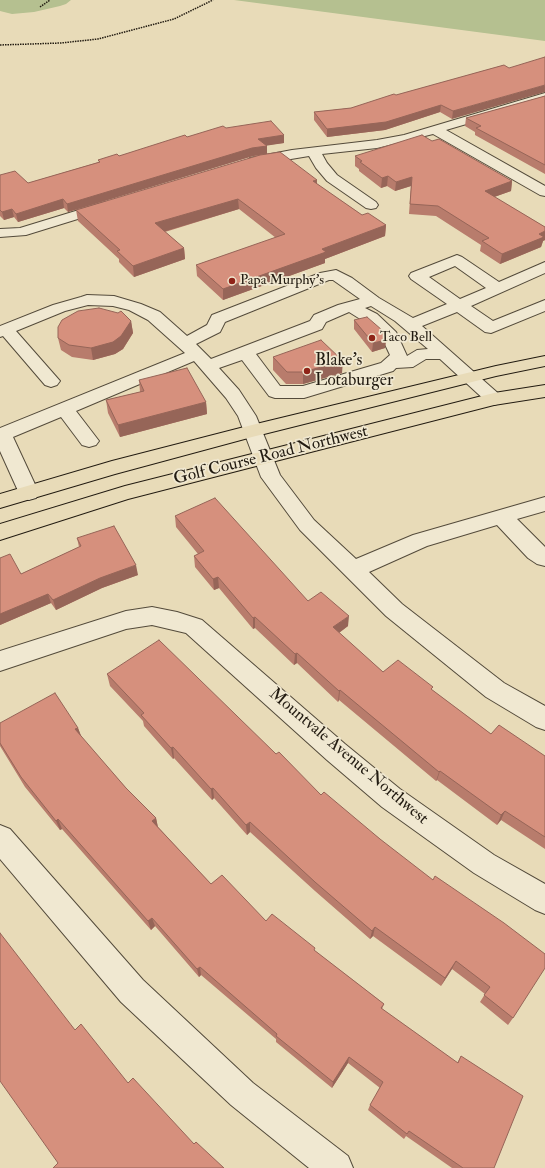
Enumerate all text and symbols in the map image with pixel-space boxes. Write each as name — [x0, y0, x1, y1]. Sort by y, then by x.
place label: Papa Murphy's — [240, 273, 324, 289]
marker: Papa Murphy's — [227, 276, 237, 286]
place label: Taco Bell — [380, 330, 432, 346]
marker: Taco Bell — [367, 333, 377, 343]
place label: Blake's Lotaburger — [315, 351, 393, 391]
marker: Blake's Lotaburger — [302, 366, 312, 376]
street label: Golf Course Road Northwest — [172, 422, 370, 490]
street label: Mountvale Avenue Northwest — [264, 684, 432, 830]

